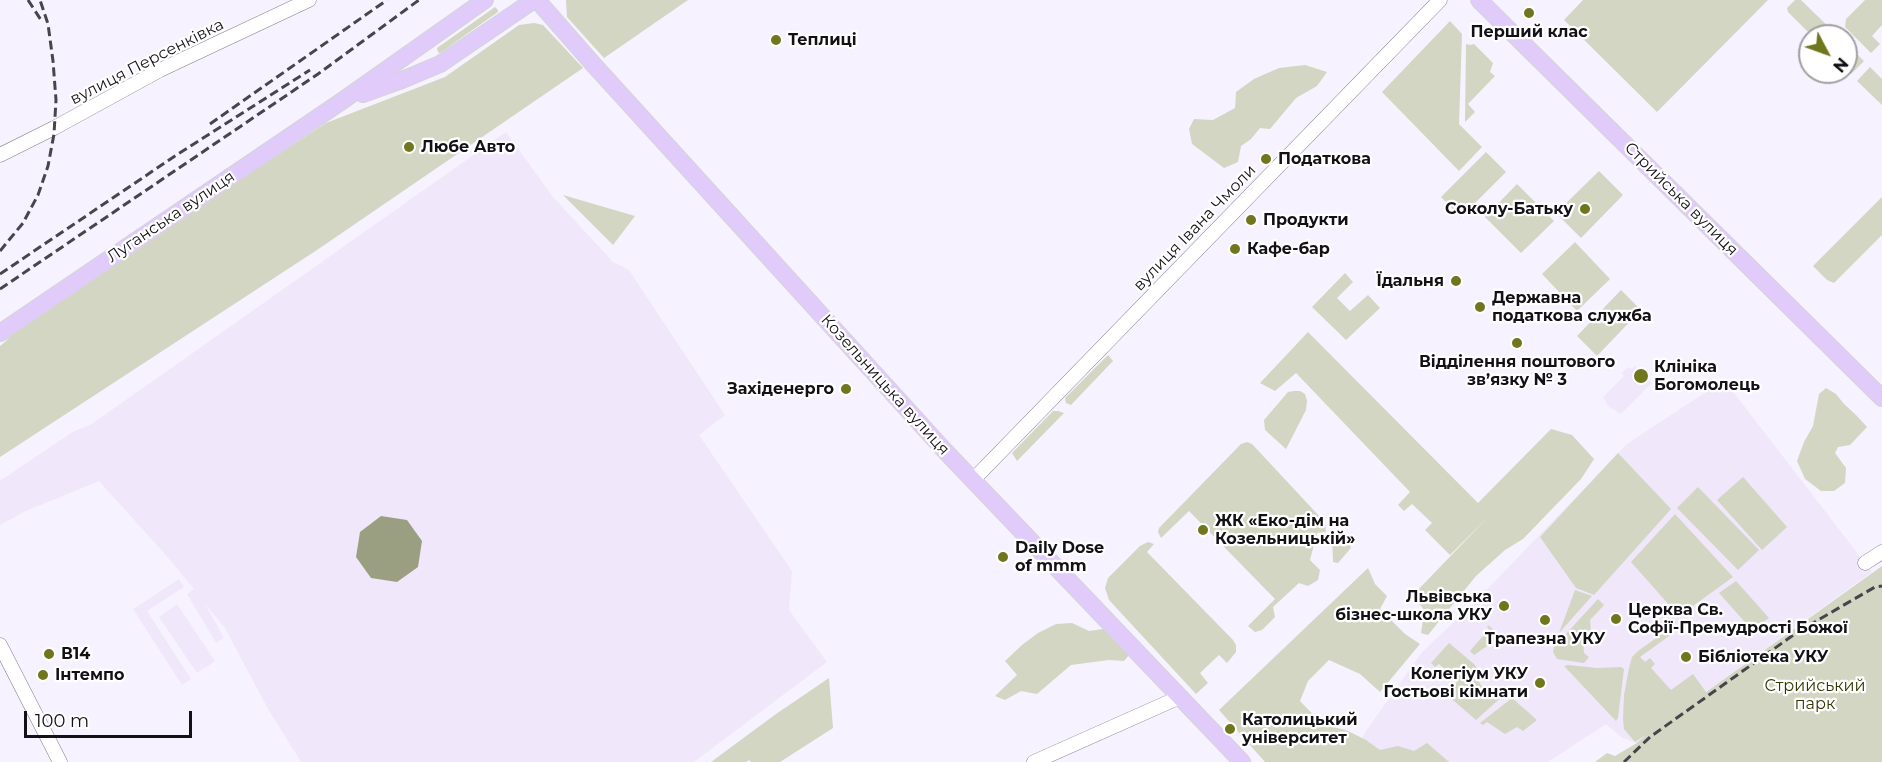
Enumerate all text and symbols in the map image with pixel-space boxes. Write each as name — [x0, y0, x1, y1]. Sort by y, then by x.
marker: Перший клас — [1522, 6, 1536, 20]
street label: вулиця Персенківка — [67, 15, 227, 109]
place label: Перший клас — [1470, 22, 1588, 42]
north arrow — [1798, 24, 1858, 84]
place label: Теплиці — [788, 30, 857, 50]
marker: Теплиці — [769, 33, 783, 47]
text: N — [1829, 54, 1852, 76]
place label: Любе Авто — [421, 137, 515, 157]
street label: Стрийська вулиця — [1620, 138, 1742, 260]
marker: Любе Авто — [402, 140, 416, 154]
place label: Податкова — [1278, 149, 1371, 169]
marker: Податкова — [1259, 152, 1273, 166]
street label: вулиця Івана Чмоли — [1130, 161, 1260, 295]
street label: Луганська вулиця — [103, 167, 239, 267]
place label: Соколу-Батьку — [1445, 199, 1573, 219]
marker: Соколу-Батьку — [1578, 202, 1592, 216]
place label: Продукти — [1263, 210, 1349, 230]
marker: Продукти — [1244, 213, 1258, 227]
place label: Кафе-бар — [1247, 239, 1330, 259]
marker: Кафе-бар — [1228, 242, 1242, 256]
place label: Їдальня — [1376, 271, 1444, 291]
marker: Їдальня — [1449, 274, 1463, 288]
place label: Державна податкова служба — [1492, 288, 1652, 326]
marker: Державна податкова служба — [1473, 300, 1487, 314]
street label: Козельницька вулиця — [817, 311, 953, 459]
marker: Відділення поштового зв’язку № 3 — [1510, 336, 1524, 350]
place label: Відділення поштового зв’язку № 3 — [1419, 352, 1615, 390]
place label: Клініка Богомолець — [1654, 357, 1760, 395]
marker: Клініка Богомолець — [1632, 367, 1650, 385]
place label: Західенерго — [727, 379, 834, 399]
marker: Західенерго — [839, 382, 853, 396]
place label: ЖК «Еко-дім на Козельницькій» — [1215, 511, 1355, 549]
marker: ЖК «Еко-дім на Козельницькій» — [1196, 523, 1210, 537]
place label: Daily Dose of mmm — [1015, 538, 1104, 576]
marker: Daily Dose of mmm — [996, 550, 1010, 564]
place label: Львівська бізнес-школа УКУ — [1335, 587, 1492, 625]
marker: Львівська бізнес-школа УКУ — [1497, 599, 1511, 613]
place label: Церква Св. Софії-Премудрості Божої — [1628, 600, 1848, 638]
marker: Церква Св. Софії-Премудрості Божої — [1609, 612, 1623, 626]
marker: Трапезна УКУ — [1538, 613, 1552, 627]
place label: Трапезна УКУ — [1485, 629, 1605, 649]
place label: В14 — [61, 644, 90, 664]
marker: В14 — [42, 647, 56, 661]
place label: Бібліотека УКУ — [1698, 647, 1828, 667]
marker: Бібліотека УКУ — [1679, 650, 1693, 664]
place label: Колегіум УКУ Гостьові кімнати — [1383, 664, 1528, 702]
place label: Інтемпо — [55, 665, 124, 685]
marker: Інтемпо — [36, 668, 50, 682]
marker: Колегіум УКУ Гостьові кімнати — [1533, 676, 1547, 690]
park label: Стрийський парк — [1764, 676, 1866, 714]
scale bar — [27, 699, 195, 737]
text: 100 m — [35, 710, 89, 732]
place label: Католицький університет — [1242, 710, 1358, 748]
marker: Католицький університет — [1223, 722, 1237, 736]

